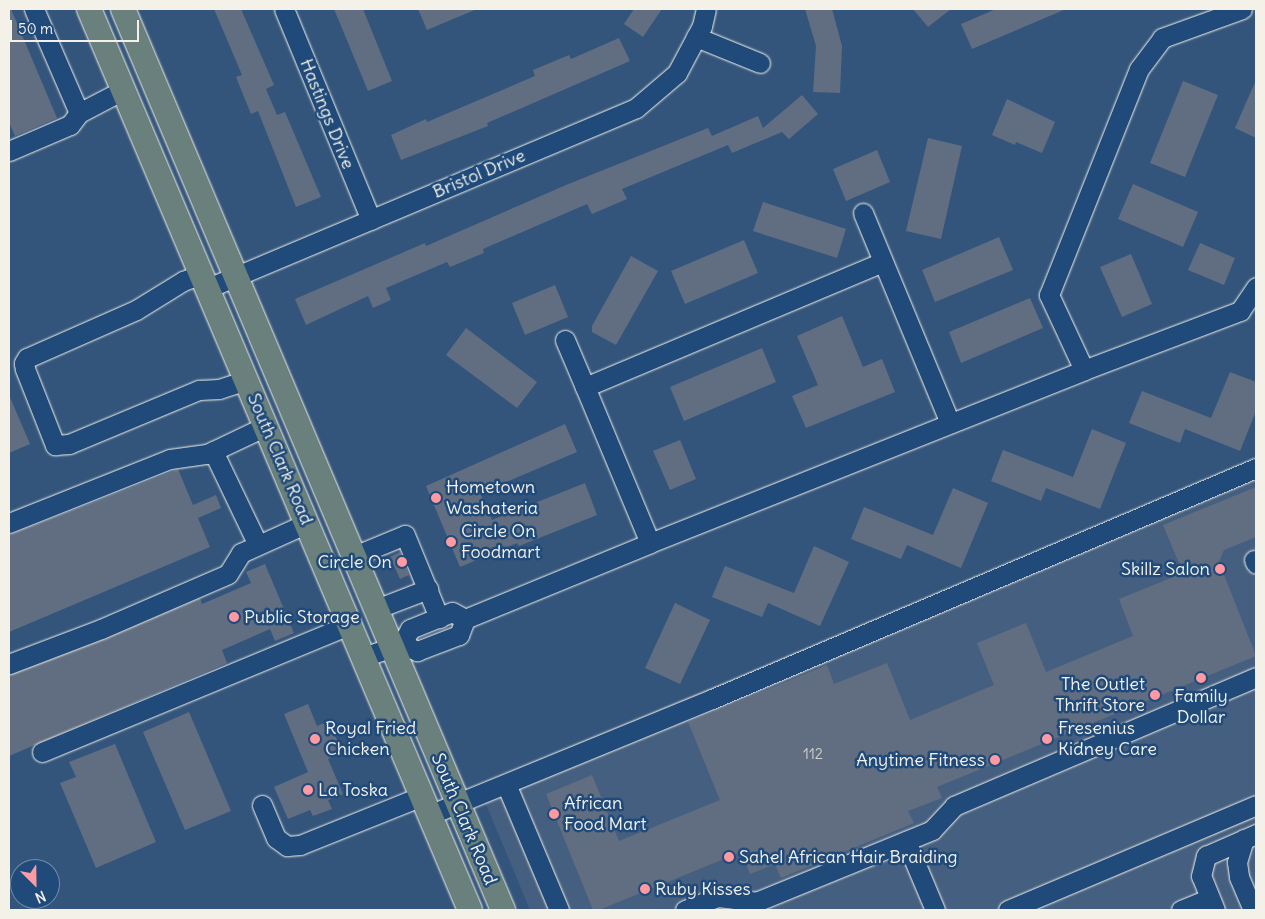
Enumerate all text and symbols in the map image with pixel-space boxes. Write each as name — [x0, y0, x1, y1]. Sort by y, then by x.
scale bar — [12, 10, 141, 42]
text: 50 m — [18, 19, 53, 38]
street label: Hastings Drive — [295, 56, 359, 172]
street label: Bristol Drive — [429, 145, 529, 203]
street label: South Clark Road — [243, 390, 317, 528]
place label: Hometown Washateria — [446, 477, 538, 520]
marker: Hometown Washateria — [430, 492, 442, 504]
place label: Circle On Foodmart — [461, 521, 541, 564]
marker: Circle On Foodmart — [445, 536, 457, 548]
place label: Circle On — [317, 551, 392, 573]
marker: Circle On — [396, 556, 408, 568]
place label: Skillz Salon — [1121, 558, 1210, 580]
marker: Skillz Salon — [1214, 563, 1226, 575]
place label: Public Storage — [244, 606, 360, 628]
marker: Public Storage — [228, 611, 240, 623]
marker: Family Dollar — [1195, 672, 1207, 684]
place label: The Outlet Thrift Store — [1055, 674, 1145, 716]
place label: Family Dollar — [1174, 686, 1228, 729]
marker: The Outlet Thrift Store — [1149, 689, 1161, 701]
place label: Royal Fried Chicken — [325, 718, 416, 761]
place label: Fresenius Kidney Care — [1058, 718, 1157, 761]
marker: Fresenius Kidney Care — [1040, 732, 1054, 746]
marker: Royal Fried Chicken — [309, 733, 321, 745]
house number: 112 — [803, 745, 823, 763]
place label: Anytime Fitness — [856, 749, 985, 771]
street label: South Clark Road — [427, 750, 501, 888]
marker: Anytime Fitness — [989, 754, 1001, 766]
place label: La Toska — [318, 779, 388, 801]
marker: La Toska — [302, 784, 314, 796]
place label: African Food Mart — [564, 793, 647, 836]
marker: African Food Mart — [548, 808, 560, 820]
place label: Sahel African Hair Braiding — [739, 846, 958, 868]
marker: Sahel African Hair Braiding — [723, 851, 735, 863]
north arrow — [10, 859, 60, 909]
place label: Ruby Kisses — [655, 878, 751, 900]
marker: Ruby Kisses — [639, 883, 651, 895]
text: N — [32, 887, 48, 907]

